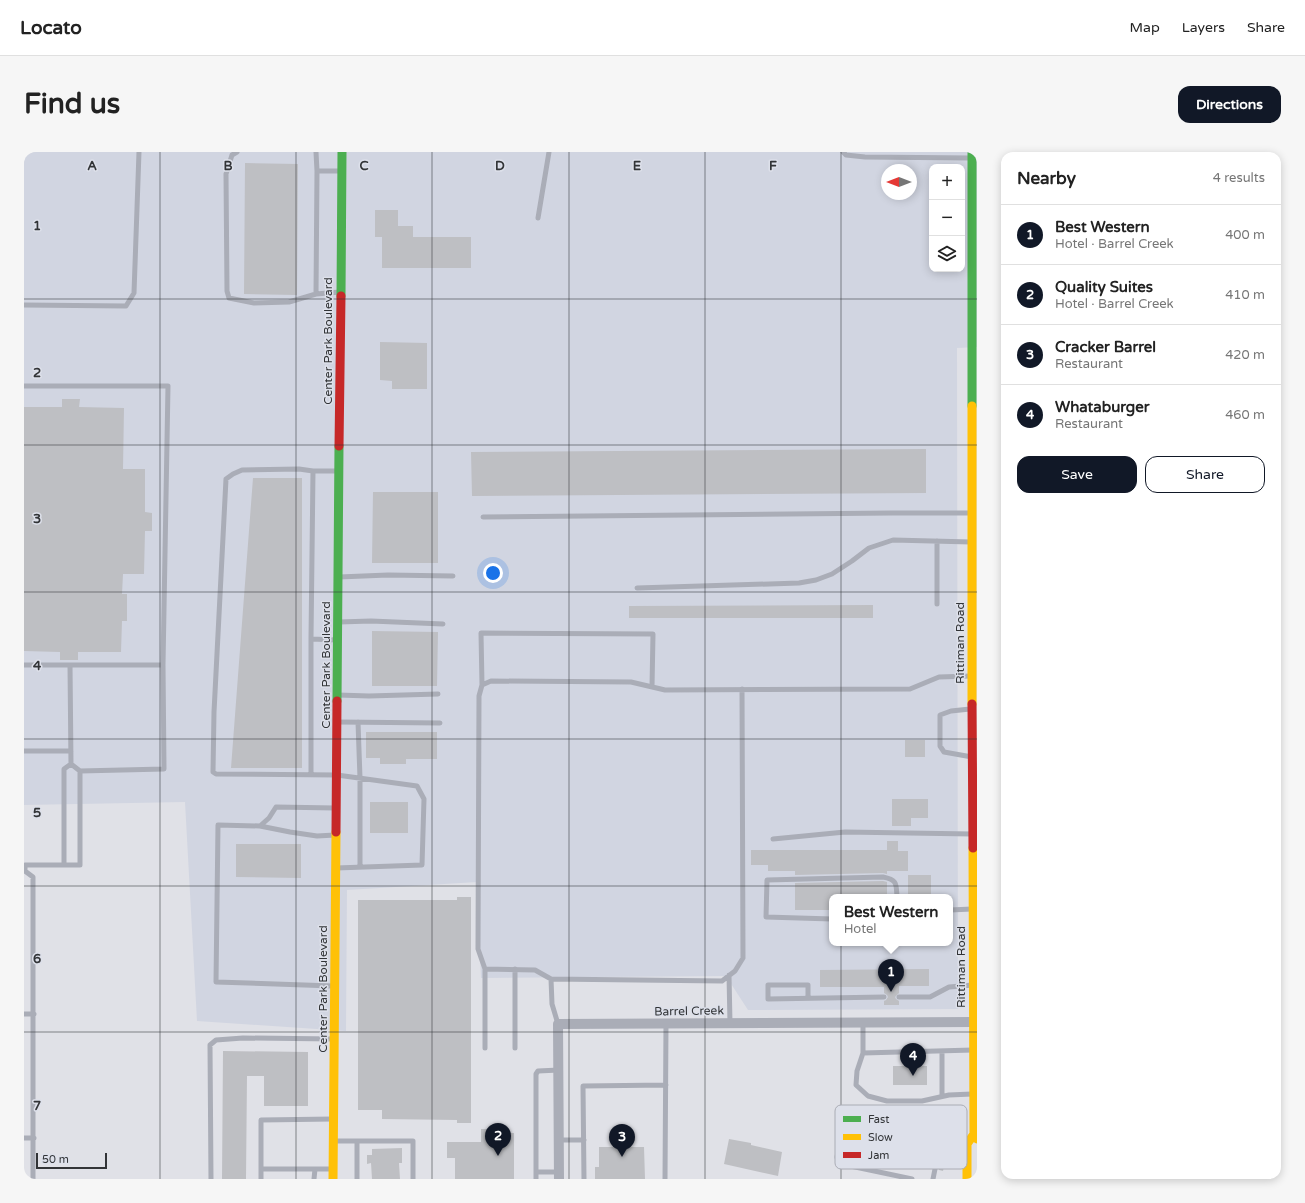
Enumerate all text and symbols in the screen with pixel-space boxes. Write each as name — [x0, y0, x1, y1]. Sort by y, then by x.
text: Locato — [20, 17, 82, 39]
text: Map — [1130, 19, 1160, 36]
text: Layers — [1182, 19, 1225, 36]
text: Share — [1247, 19, 1285, 36]
button: Directions — [1178, 86, 1281, 123]
text: Find us — [24, 87, 120, 121]
text: A — [87, 158, 97, 174]
text: B — [223, 158, 233, 174]
text: C — [359, 158, 369, 174]
text: D — [495, 158, 505, 174]
text: E — [633, 158, 641, 174]
text: F — [769, 158, 777, 174]
north arrow — [881, 164, 917, 200]
map controls — [929, 164, 965, 272]
button: + — [929, 164, 965, 200]
text: Nearby — [1017, 168, 1076, 189]
text: 4 results — [1213, 170, 1265, 186]
button: − — [929, 200, 965, 236]
text: 1 — [33, 218, 41, 234]
text: Best Western — [1055, 218, 1150, 236]
text: 1 — [1026, 227, 1034, 243]
text: 400 m — [1225, 227, 1265, 243]
button: layers — [929, 236, 965, 272]
text: Hotel · Barrel Creek — [1055, 236, 1174, 252]
street label: Center Park Boulevard — [321, 277, 335, 405]
text: Quality Suites — [1055, 278, 1153, 296]
text: 2 — [1026, 287, 1034, 303]
text: 410 m — [1225, 287, 1265, 303]
text: Hotel · Barrel Creek — [1055, 296, 1174, 312]
text: Cracker Barrel — [1055, 338, 1156, 356]
text: 3 — [1026, 347, 1034, 363]
text: 420 m — [1225, 347, 1265, 363]
text: Restaurant — [1055, 356, 1123, 372]
text: 2 — [33, 365, 41, 381]
text: Whataburger — [1055, 398, 1150, 416]
text: 4 — [1026, 407, 1034, 423]
text: 460 m — [1225, 407, 1265, 423]
text: Restaurant — [1055, 416, 1123, 432]
button: Save — [1017, 456, 1137, 493]
button: Share — [1145, 456, 1265, 493]
text: 3 — [33, 511, 41, 527]
your location — [483, 563, 503, 583]
street label: Center Park Boulevard — [319, 601, 333, 729]
street label: Rittiman Road — [953, 602, 967, 684]
text: 4 — [33, 658, 42, 674]
text: 5 — [33, 805, 41, 821]
popup — [829, 894, 953, 946]
text: Best Western — [844, 903, 938, 921]
text: Hotel — [844, 921, 877, 937]
street label: Center Park Boulevard — [316, 925, 330, 1053]
street label: Rittiman Road — [954, 926, 968, 1008]
text: 6 — [33, 951, 41, 967]
pin: 1 — [878, 959, 904, 992]
street label: Barrel Creek — [654, 1003, 724, 1019]
pin: 4 — [900, 1043, 926, 1076]
text: 7 — [33, 1098, 41, 1114]
legend — [835, 1105, 967, 1169]
text: Fast — [868, 1113, 889, 1126]
pin: 2 — [485, 1123, 511, 1156]
pin: 3 — [609, 1124, 635, 1157]
text: Slow — [868, 1131, 893, 1144]
text: Jam — [868, 1149, 889, 1162]
scale bar — [36, 1151, 107, 1170]
text: 50 m — [42, 1153, 69, 1166]

